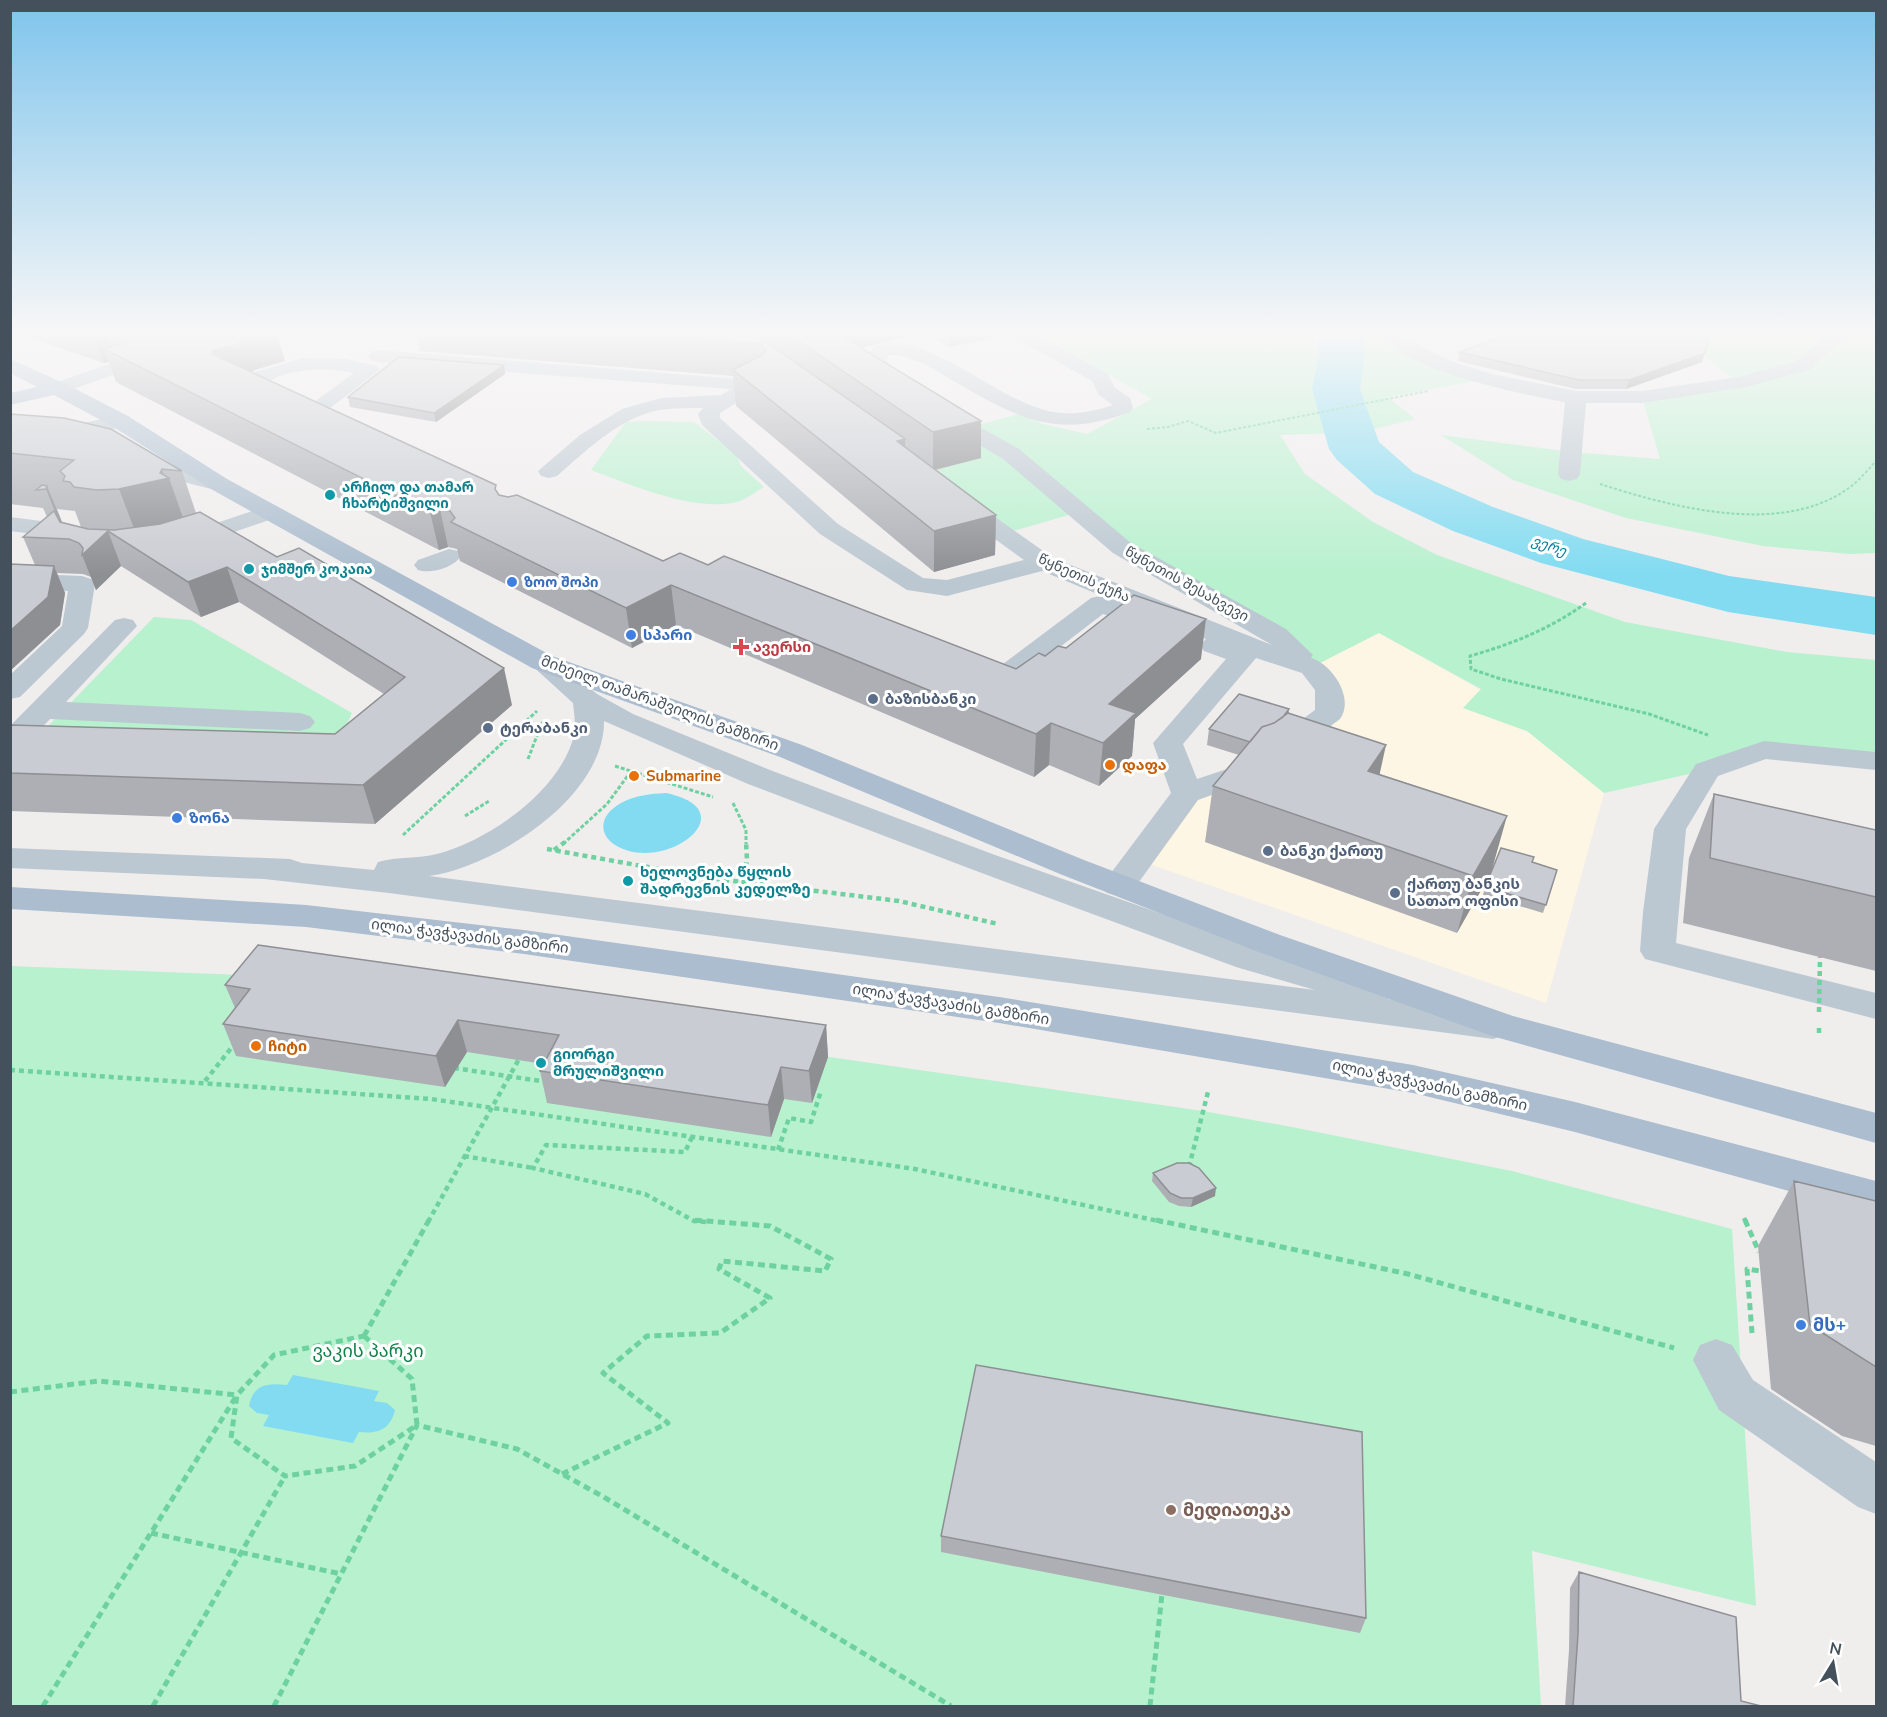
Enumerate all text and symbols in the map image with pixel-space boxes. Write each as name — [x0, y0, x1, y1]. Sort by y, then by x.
place label: არჩილ და თამარ ჩხარტიშვილი — [342, 478, 474, 513]
marker: არჩილ და თამარ ჩხარტიშვილი — [323, 488, 337, 502]
water label: ვერე — [1529, 531, 1570, 561]
street label: წყნეთის შესახვევი — [1122, 542, 1252, 626]
street label: წყნეთის ქუჩა — [1035, 549, 1133, 607]
place label: ჯიმშერ კოკაია — [261, 560, 373, 579]
marker: ჯიმშერ კოკაია — [242, 562, 256, 576]
place label: ზოო შოპი — [524, 573, 599, 592]
marker: ზოო შოპი — [505, 575, 519, 589]
place label: სპარი — [643, 625, 692, 645]
marker: სპარი — [624, 628, 638, 642]
place label: ავერსი — [753, 637, 811, 657]
marker: ავერსი — [734, 640, 748, 654]
street label: მიხეილ თამარაშვილის გამზირი — [538, 651, 782, 755]
place label: ბაზისბანკი — [885, 689, 976, 709]
marker: ბაზისბანკი — [866, 692, 880, 706]
place label: ტერაბანკი — [500, 718, 588, 738]
marker: ტერაბანკი — [481, 721, 495, 735]
place label: დაფა — [1122, 755, 1167, 775]
marker: დაფა — [1103, 758, 1117, 772]
place label: Submarine — [646, 766, 721, 786]
marker: Submarine — [627, 769, 641, 783]
place label: ზონა — [189, 808, 230, 828]
marker: ზონა — [170, 811, 184, 825]
place label: ბანკი ქართუ — [1280, 841, 1383, 861]
marker: ბანკი ქართუ — [1261, 844, 1275, 858]
place label: ხელოვნება წყლის შადრევნის კედელზე — [640, 862, 811, 899]
marker: ხელოვნება წყლის შადრევნის კედელზე — [621, 874, 635, 888]
place label: ქართუ ბანკის სათაო ოფისი — [1407, 874, 1520, 911]
marker: ქართუ ბანკის სათაო ოფისი — [1388, 886, 1402, 900]
street label: ილია ჭავჭავაძის გამზირი — [370, 914, 570, 958]
street label: ილია ჭავჭავაძის გამზირი — [851, 979, 1051, 1029]
place label: ჩიტი — [268, 1036, 307, 1056]
marker: ჩიტი — [249, 1039, 263, 1053]
place label: გიორგი მრულიშვილი — [553, 1044, 664, 1081]
street label: ილია ჭავჭავაძის გამზირი — [1331, 1055, 1529, 1115]
marker: გიორგი მრულიშვილი — [534, 1056, 548, 1070]
place label: მს+ — [1813, 1313, 1846, 1337]
marker: მს+ — [1794, 1318, 1808, 1332]
park label: ვაკის პარკი — [312, 1339, 424, 1363]
place label: მედიათეკა — [1183, 1498, 1291, 1522]
marker: მედიათეკა — [1164, 1503, 1178, 1517]
north arrow — [1803, 1633, 1863, 1693]
text: N — [1828, 1637, 1844, 1661]

